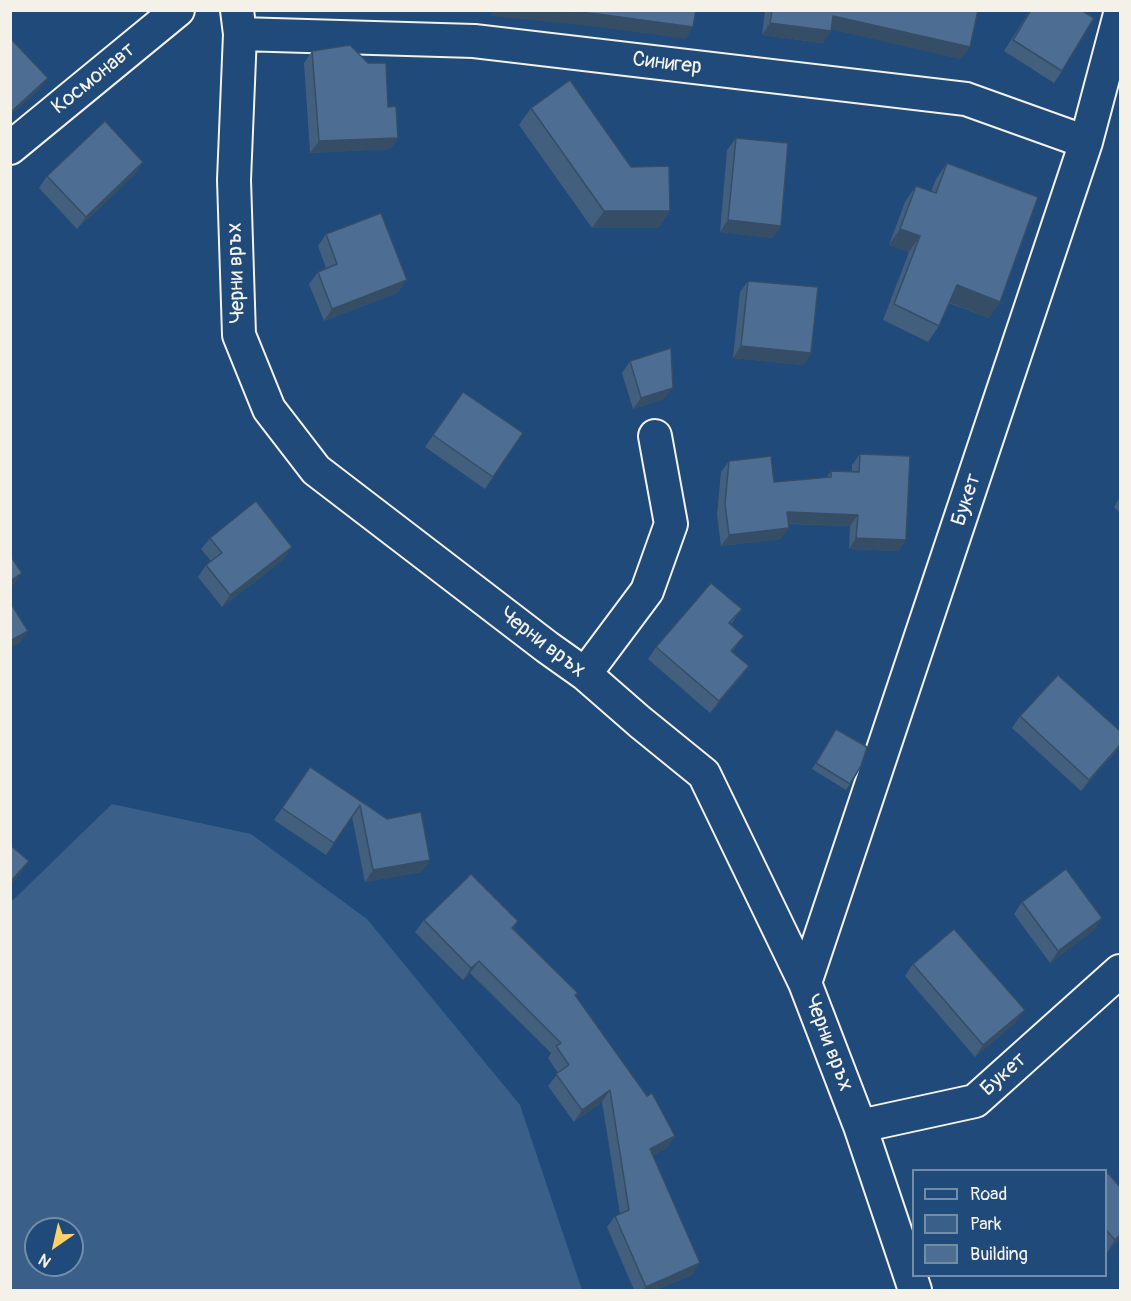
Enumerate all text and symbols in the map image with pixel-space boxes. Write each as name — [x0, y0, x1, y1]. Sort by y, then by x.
street label: Космонавт — [47, 38, 141, 120]
street label: Синигер — [631, 47, 703, 81]
street label: Черни връх — [223, 222, 251, 324]
street label: Букет — [947, 471, 987, 529]
street label: Черни връх — [494, 603, 590, 683]
street label: Черни връх — [798, 991, 858, 1095]
street label: Букет — [976, 1048, 1032, 1102]
legend — [912, 1169, 1107, 1277]
text: Road — [970, 1183, 1007, 1206]
text: Park — [970, 1213, 1002, 1236]
north arrow — [24, 1217, 84, 1277]
text: Building — [970, 1243, 1028, 1266]
text: N — [35, 1249, 55, 1272]

